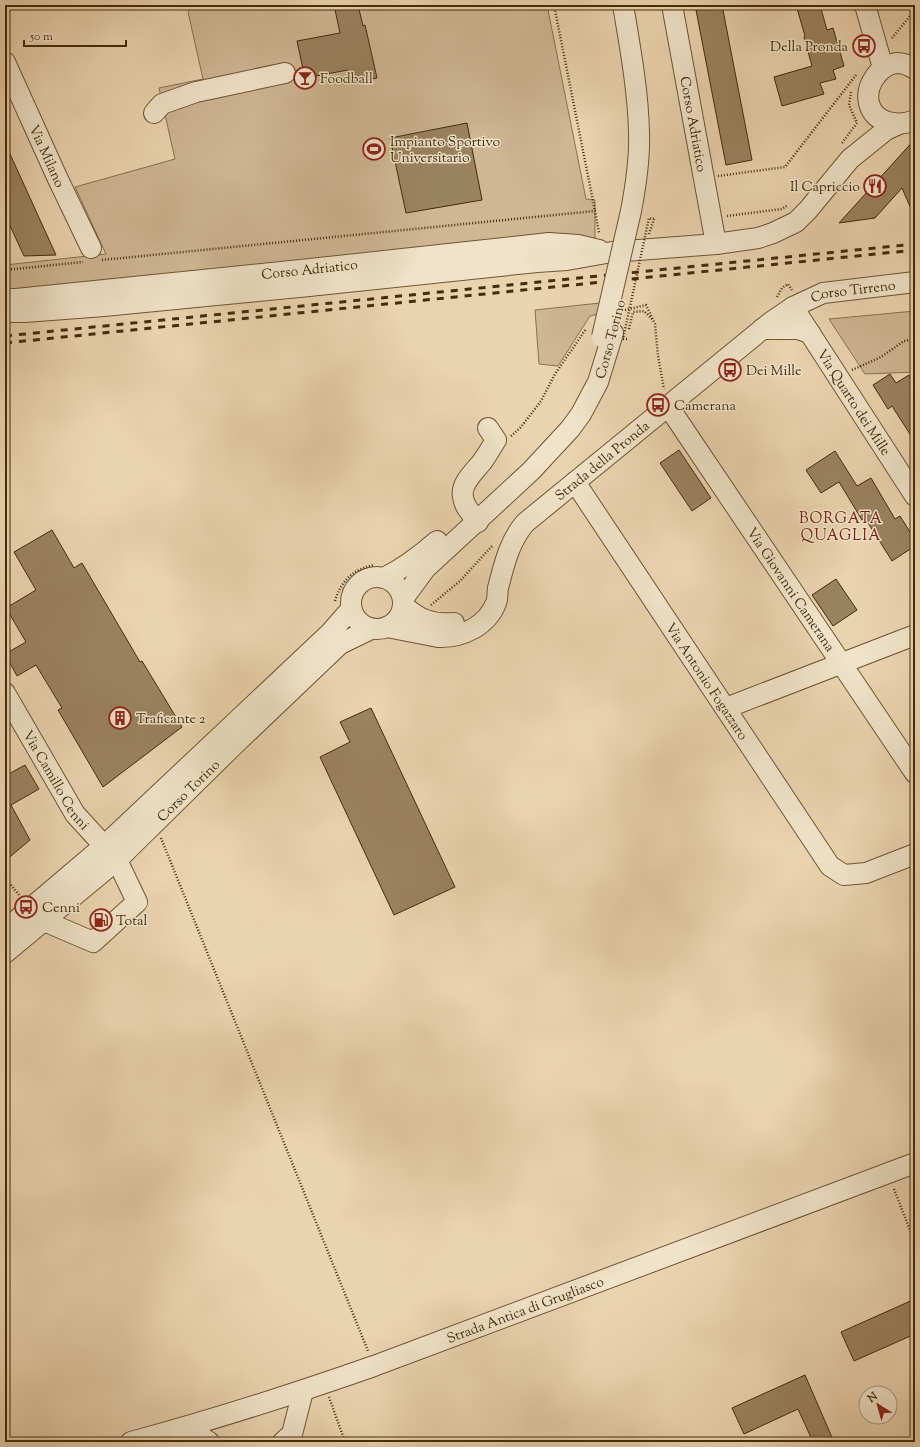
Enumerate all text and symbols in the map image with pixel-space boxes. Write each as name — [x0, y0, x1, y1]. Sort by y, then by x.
scale bar — [24, 22, 126, 48]
text: 50 m — [29, 28, 53, 46]
bus stop icon: Della Pronda — [851, 33, 877, 59]
place label: Della Pronda — [770, 38, 849, 58]
bar icon: Foodball — [292, 65, 318, 91]
place label: Foodball — [320, 70, 373, 90]
street label: Corso Adriatico — [673, 75, 711, 174]
street label: Via Milano — [23, 122, 69, 192]
place label: Impianto Sportivo Universitario — [390, 133, 500, 169]
sports icon: Impianto Sportivo Universitario — [361, 136, 387, 162]
restaurant icon: Il Capriccio — [862, 173, 888, 199]
place label: Il Capriccio — [790, 178, 860, 198]
street label: Corso Adriatico — [261, 256, 359, 286]
street label: Corso Tirreno — [808, 276, 897, 309]
street label: Corso Torino — [592, 297, 632, 381]
street label: Via Quarto dei Mille — [811, 346, 894, 460]
bus stop icon: Dei Mille — [717, 357, 743, 383]
place label: Dei Mille — [746, 362, 802, 382]
bus stop icon: Camerana — [645, 392, 671, 418]
place label: Camerana — [674, 397, 736, 417]
street label: Strada della Pronda — [552, 417, 655, 506]
district label: BORGATA QUAGLIA — [799, 509, 883, 547]
street label: Via Giovanni Camerana — [741, 524, 839, 657]
street label: Via Antonio Fogazzaro — [659, 620, 752, 745]
building icon: Traficante 2 — [107, 705, 133, 731]
place label: Traficante 2 — [136, 710, 206, 730]
street label: Via Camillo Cenni — [17, 727, 93, 835]
street label: Corso Torino — [153, 756, 226, 827]
bus stop icon: Cenni — [13, 894, 39, 920]
place label: Cenni — [42, 899, 80, 919]
fuel station icon: Total — [88, 907, 114, 933]
place label: Total — [116, 912, 147, 932]
street label: Strada Antica di Grugliasco — [444, 1272, 607, 1350]
north arrow — [858, 1385, 898, 1425]
text: N — [863, 1389, 881, 1407]

